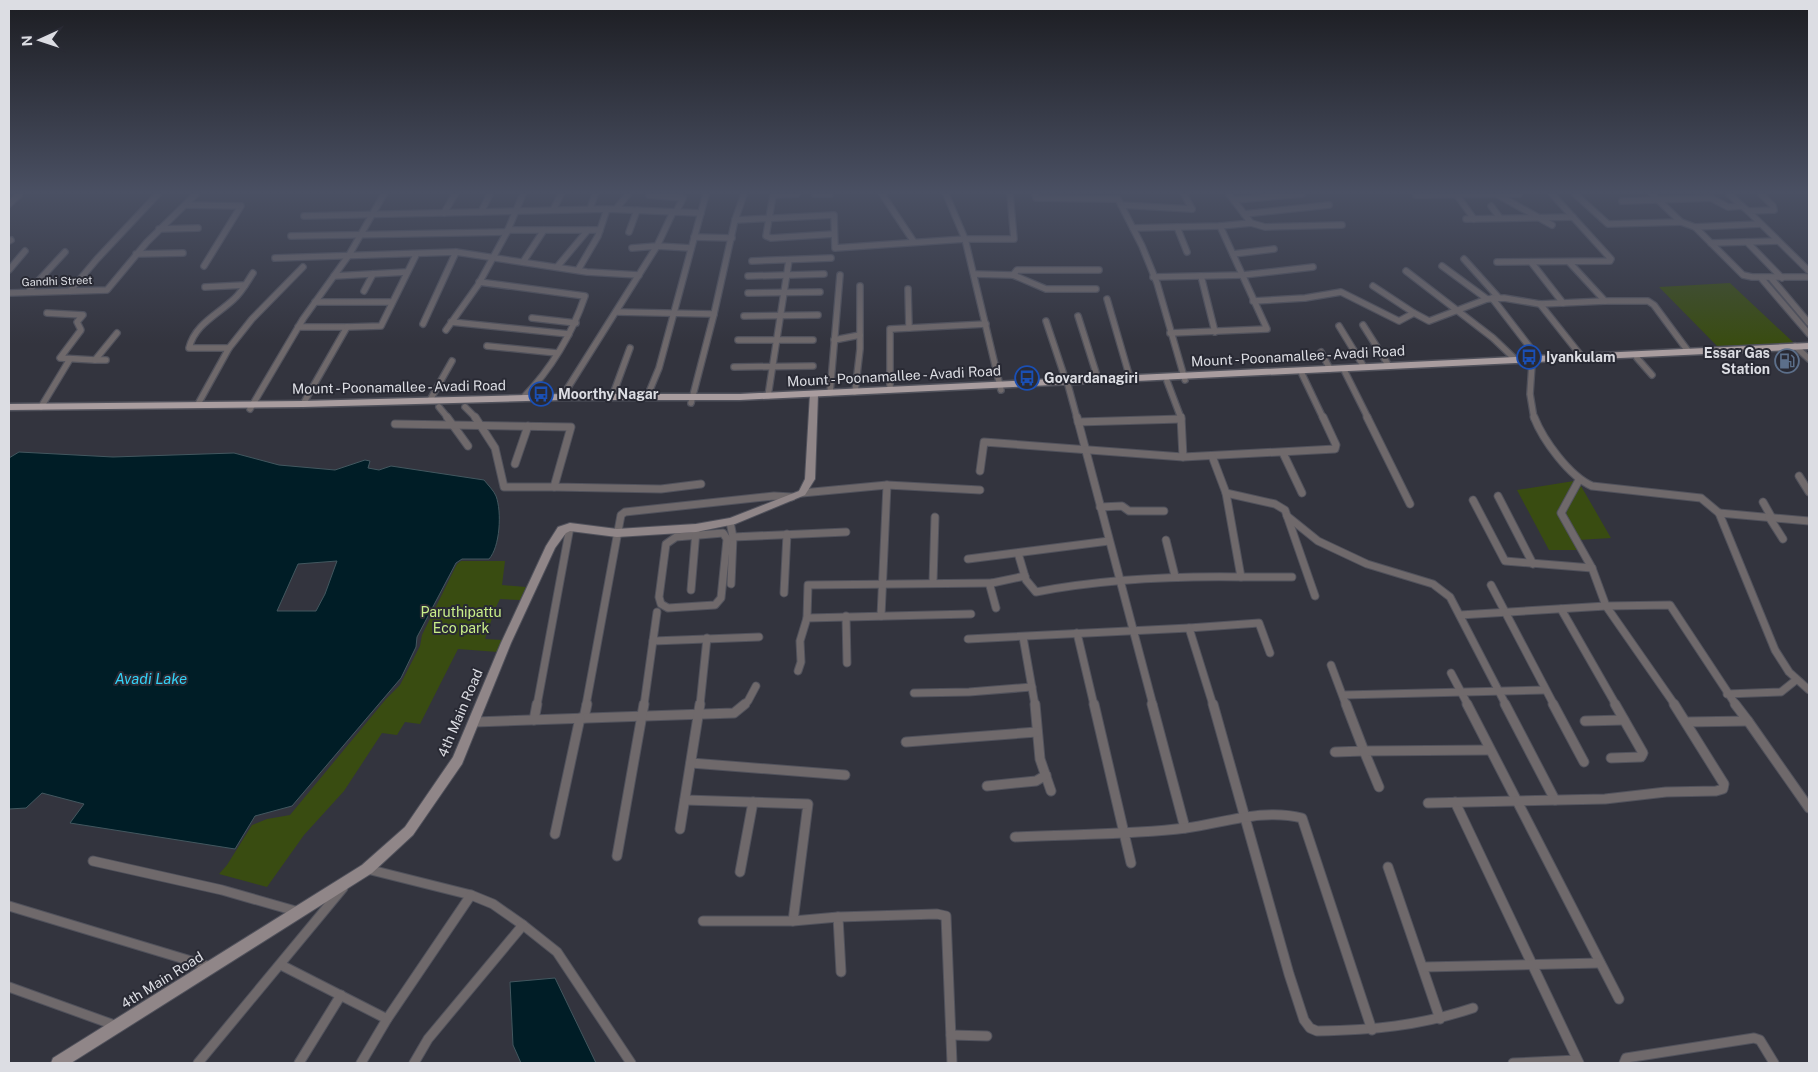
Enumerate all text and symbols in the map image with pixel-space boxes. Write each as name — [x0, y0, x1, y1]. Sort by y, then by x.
north arrow — [15, 15, 65, 65]
text: N — [19, 35, 35, 47]
street label: Gandhi Street — [21, 274, 93, 288]
street label: Mount - Poonamallee - Avadi Road — [1191, 342, 1405, 370]
bus stop icon: Iyankulam — [1516, 344, 1542, 370]
place label: Essar Gas Station — [1704, 345, 1770, 377]
fuel station icon: Essar Gas Station — [1774, 348, 1800, 374]
place label: Iyankulam — [1546, 349, 1616, 365]
street label: Mount - Poonamallee - Avadi Road — [787, 362, 1001, 390]
bus stop icon: Govardanagiri — [1014, 365, 1040, 391]
place label: Govardanagiri — [1044, 370, 1138, 386]
street label: Mount - Poonamallee - Avadi Road — [292, 377, 506, 397]
bus stop icon: Moorthy Nagar — [528, 381, 554, 407]
place label: Moorthy Nagar — [558, 386, 659, 402]
park label: Paruthipattu Eco park — [420, 604, 502, 636]
street label: 4th Main Road — [434, 667, 486, 759]
water label: Avadi Lake — [115, 670, 187, 687]
street label: 4th Main Road — [118, 948, 206, 1012]

